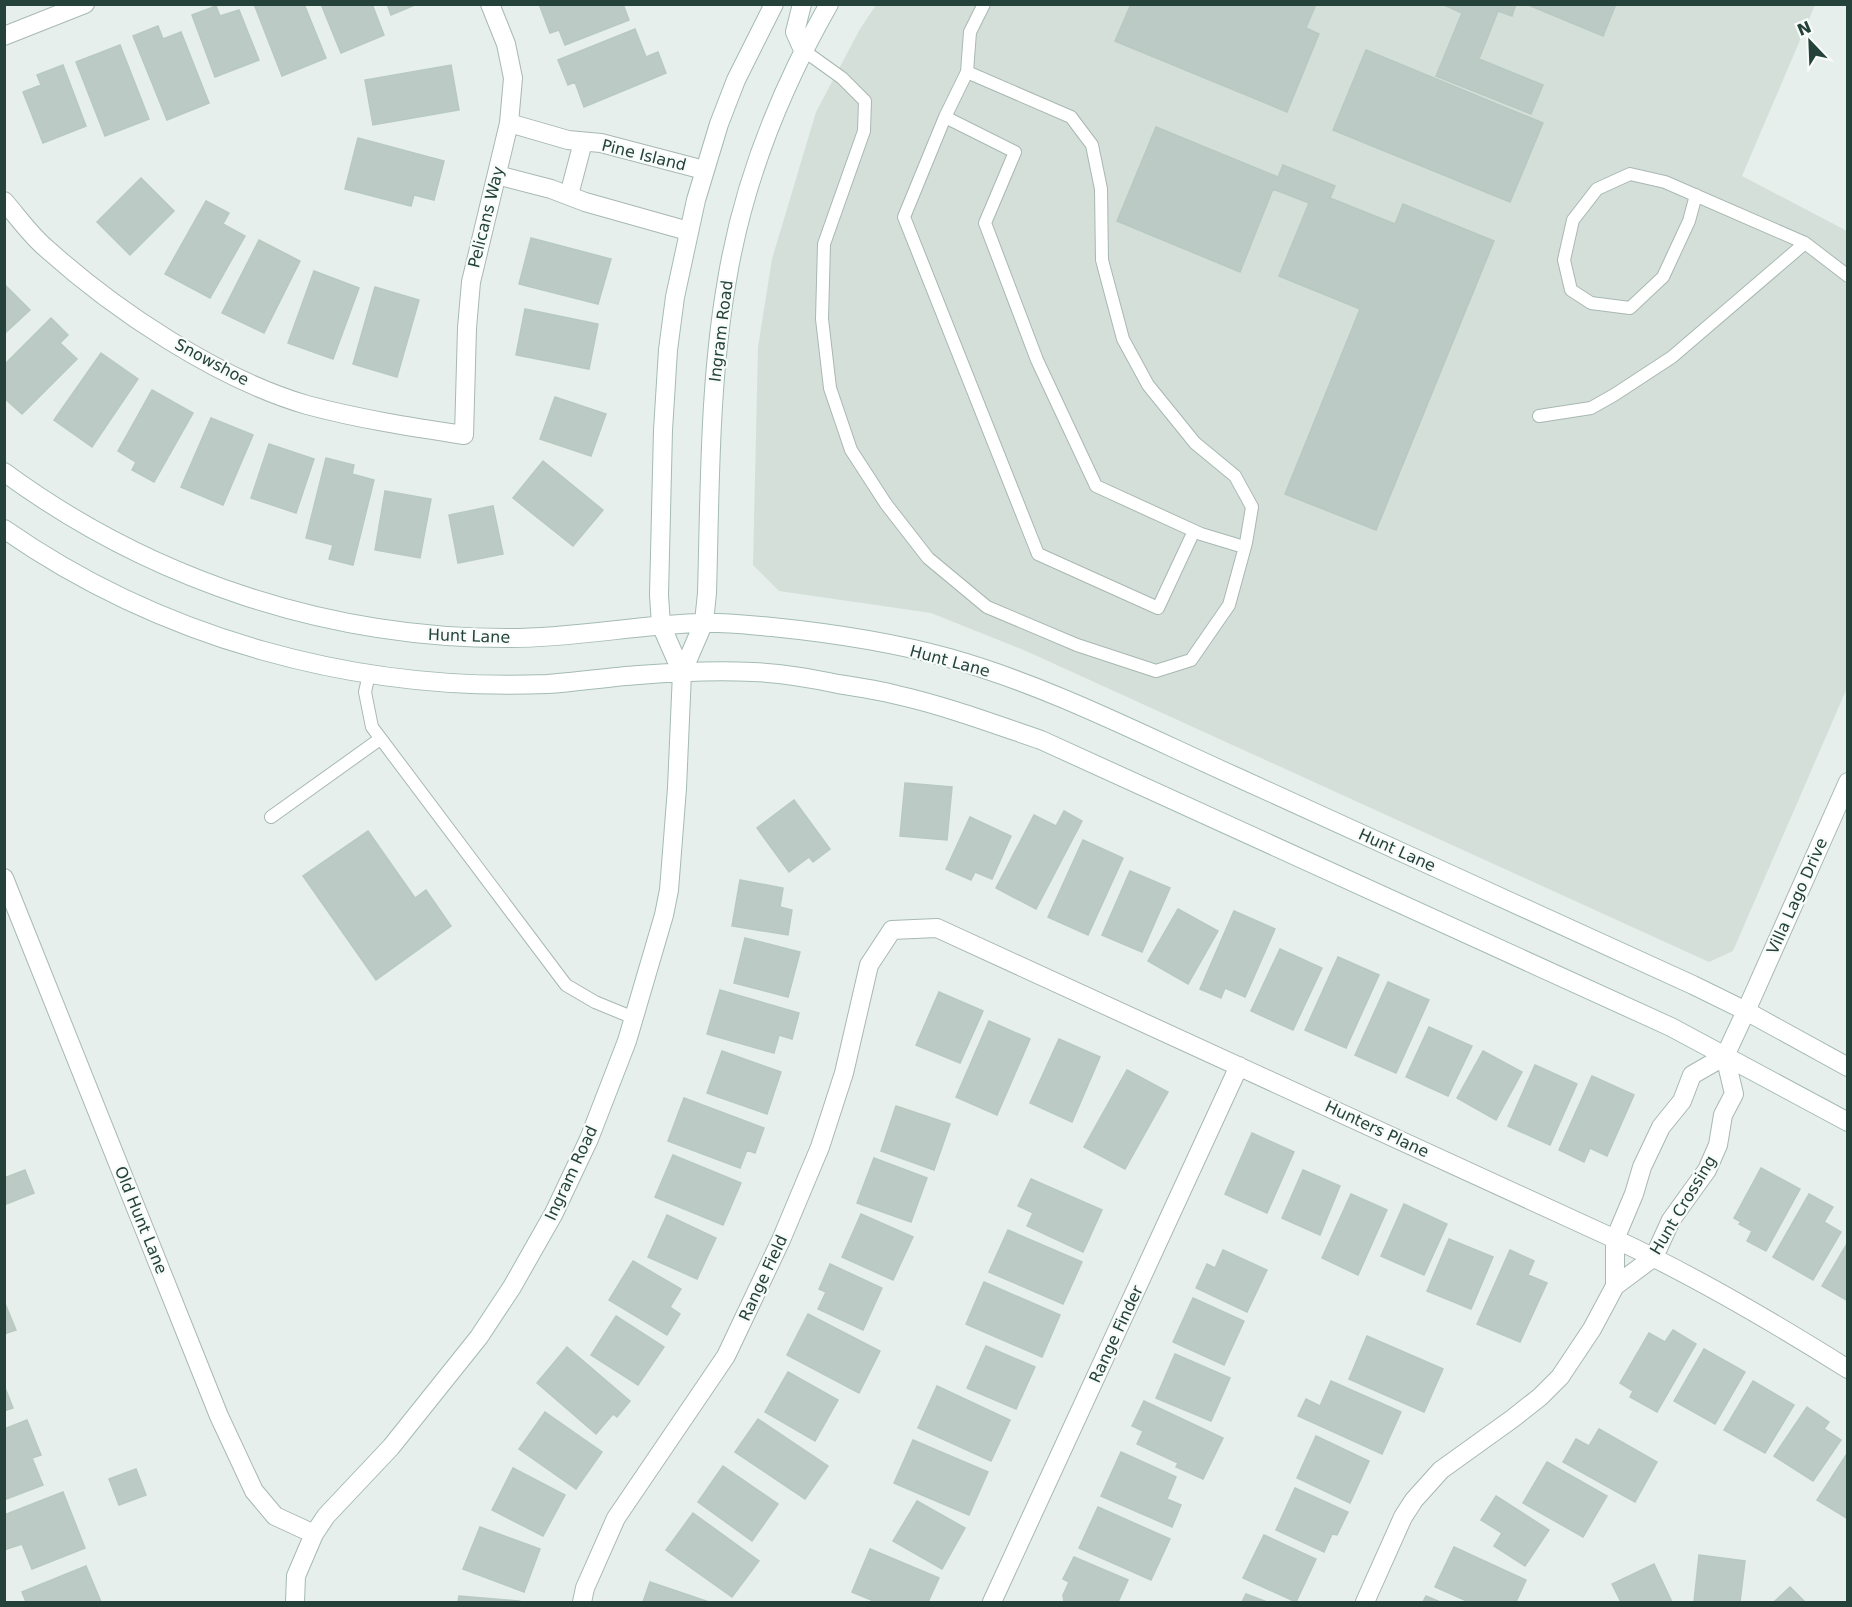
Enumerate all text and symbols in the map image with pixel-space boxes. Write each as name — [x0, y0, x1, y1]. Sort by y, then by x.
north arrow — [1780, 12, 1840, 72]
text: N — [1794, 17, 1814, 40]
street label: Pine Island — [600, 135, 688, 175]
street label: Pelicans Way — [464, 164, 508, 270]
street label: Ingram Road — [705, 279, 737, 383]
street label: Snowshoe — [172, 335, 252, 389]
street label: Hunt Lane — [428, 625, 510, 647]
street label: Hunt Lane — [908, 641, 992, 681]
street label: Hunt Lane — [1356, 825, 1438, 875]
street label: Villa Lago Drive — [1763, 835, 1831, 957]
street label: Hunters Plane — [1322, 1097, 1432, 1161]
street label: Ingram Road — [541, 1123, 601, 1223]
street label: Hunt Crossing — [1646, 1152, 1720, 1258]
street label: Old Hunt Lane — [111, 1163, 171, 1277]
street label: Range Field — [735, 1232, 791, 1324]
street label: Range Finder — [1085, 1282, 1147, 1386]

